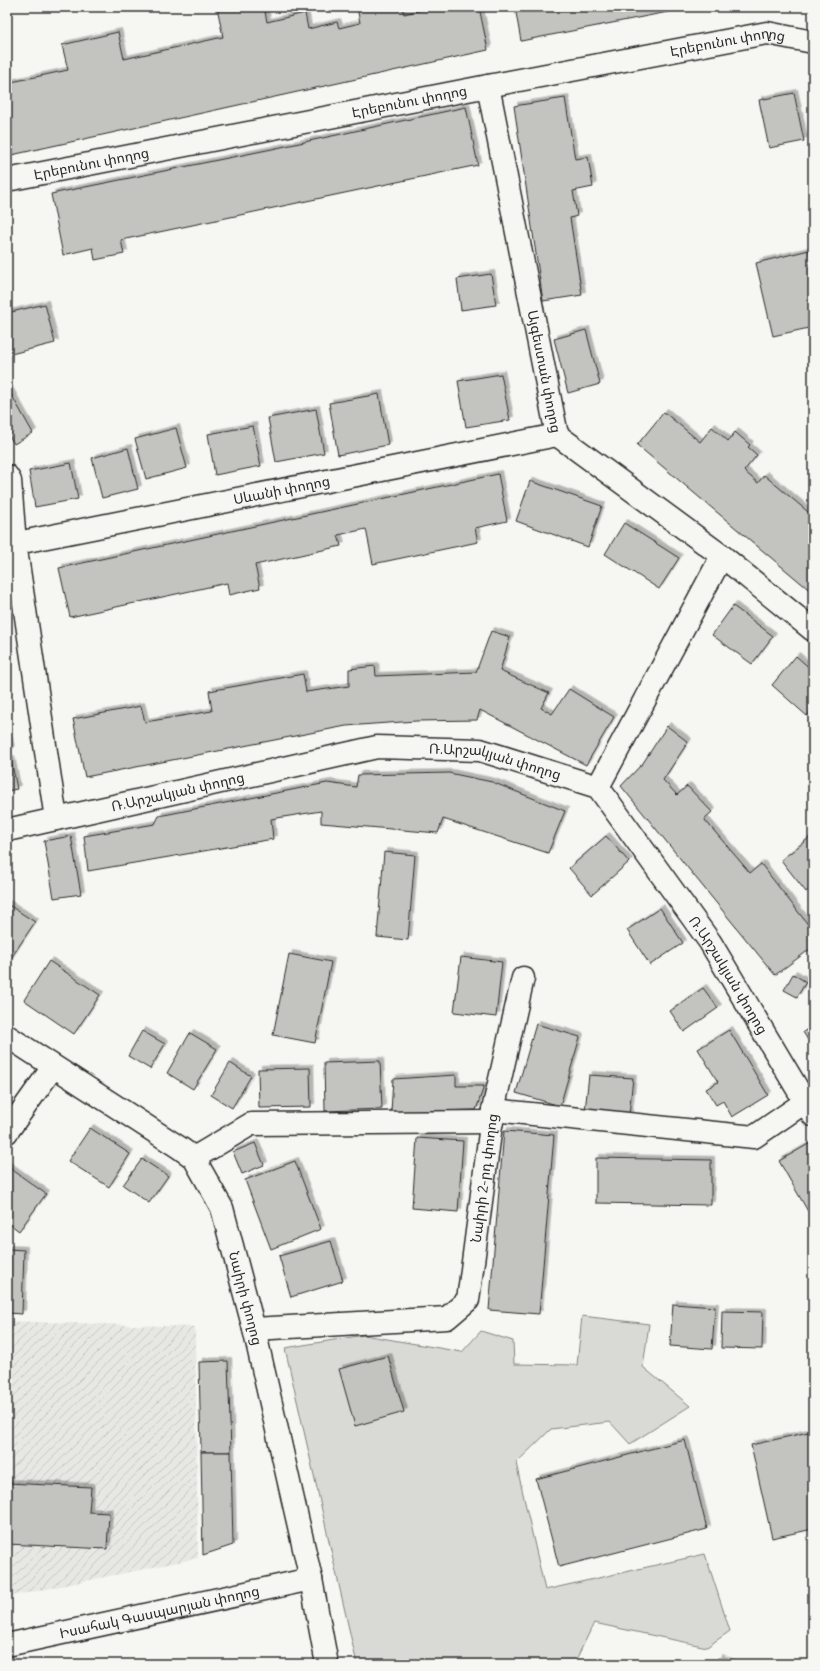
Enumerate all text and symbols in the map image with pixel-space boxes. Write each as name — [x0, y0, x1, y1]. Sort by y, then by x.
street label: Էրեբունու փողոց — [668, 24, 787, 60]
street label: Էրեբունու փողոց — [350, 81, 469, 121]
street label: Էրեբունու փողոց — [32, 143, 151, 184]
street label: Այգեստան փողոց — [523, 308, 565, 434]
street label: Սևանի փողոց — [232, 472, 331, 509]
street label: Ռ.Արշակյան փողոց — [429, 740, 563, 784]
street label: Ռ.Արշակյան փողոց — [110, 768, 246, 815]
street label: Ռ.Արշակյան փողոց — [685, 912, 772, 1037]
street label: Նաիրի 2-րդ փողոց — [467, 1112, 501, 1244]
street label: Նաիրի փողոց — [225, 1249, 266, 1347]
street label: Իսահակ Գասպարյան փողոց — [58, 1581, 261, 1642]

